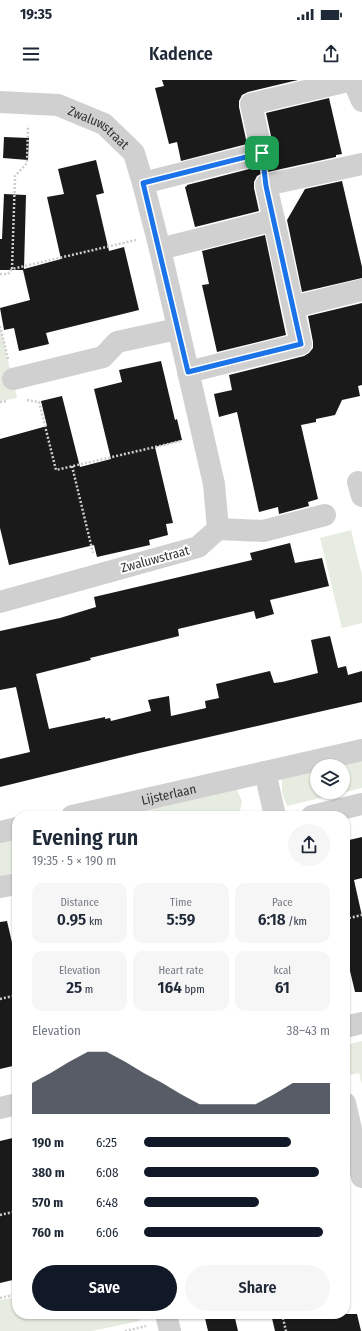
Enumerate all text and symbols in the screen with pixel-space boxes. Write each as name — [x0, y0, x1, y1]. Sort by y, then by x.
text: 19:35 — [20, 5, 52, 23]
icon: menu — [20, 43, 42, 65]
text: Kadence — [149, 43, 213, 65]
icon: share — [320, 43, 342, 65]
street label: Zwaluwstraat — [66, 103, 133, 152]
pin — [245, 136, 279, 170]
icon: arrive — [251, 142, 273, 164]
street label: Zwaluwstraat — [119, 542, 192, 575]
map controls — [310, 759, 350, 799]
button: layers — [310, 759, 350, 799]
street label: Lijsterlaan — [140, 781, 197, 808]
text: Evening run — [32, 824, 138, 851]
button: share — [288, 824, 330, 866]
text: 19:35 · 5 × 190 m — [32, 853, 116, 868]
text: Distance — [60, 896, 99, 909]
text: Time — [170, 896, 192, 909]
text: Pace — [272, 896, 293, 909]
text: 0.95 — [57, 909, 86, 930]
text: 5:59 — [167, 909, 195, 930]
text: 6:18 — [258, 909, 286, 930]
text: km — [86, 915, 102, 928]
text: /km — [286, 915, 307, 928]
text: Elevation — [59, 964, 100, 977]
text: Heart rate — [158, 964, 204, 977]
text: kcal — [273, 964, 291, 977]
text: 25 — [66, 977, 82, 998]
text: 164 — [157, 977, 182, 998]
text: 61 — [275, 977, 290, 998]
text: m — [82, 983, 93, 996]
text: bpm — [182, 983, 205, 996]
text: Elevation — [32, 1023, 81, 1038]
text: 38–43 m — [287, 1023, 330, 1038]
text: 190 m — [32, 1135, 64, 1150]
text: 6:25 — [96, 1135, 117, 1150]
text: 380 m — [32, 1165, 65, 1180]
text: 6:08 — [96, 1165, 118, 1180]
text: 570 m — [32, 1195, 63, 1210]
text: 6:48 — [96, 1195, 118, 1210]
text: 760 m — [32, 1225, 64, 1240]
text: 6:06 — [96, 1225, 118, 1240]
button: Save — [32, 1265, 177, 1311]
button: Share — [185, 1265, 330, 1311]

